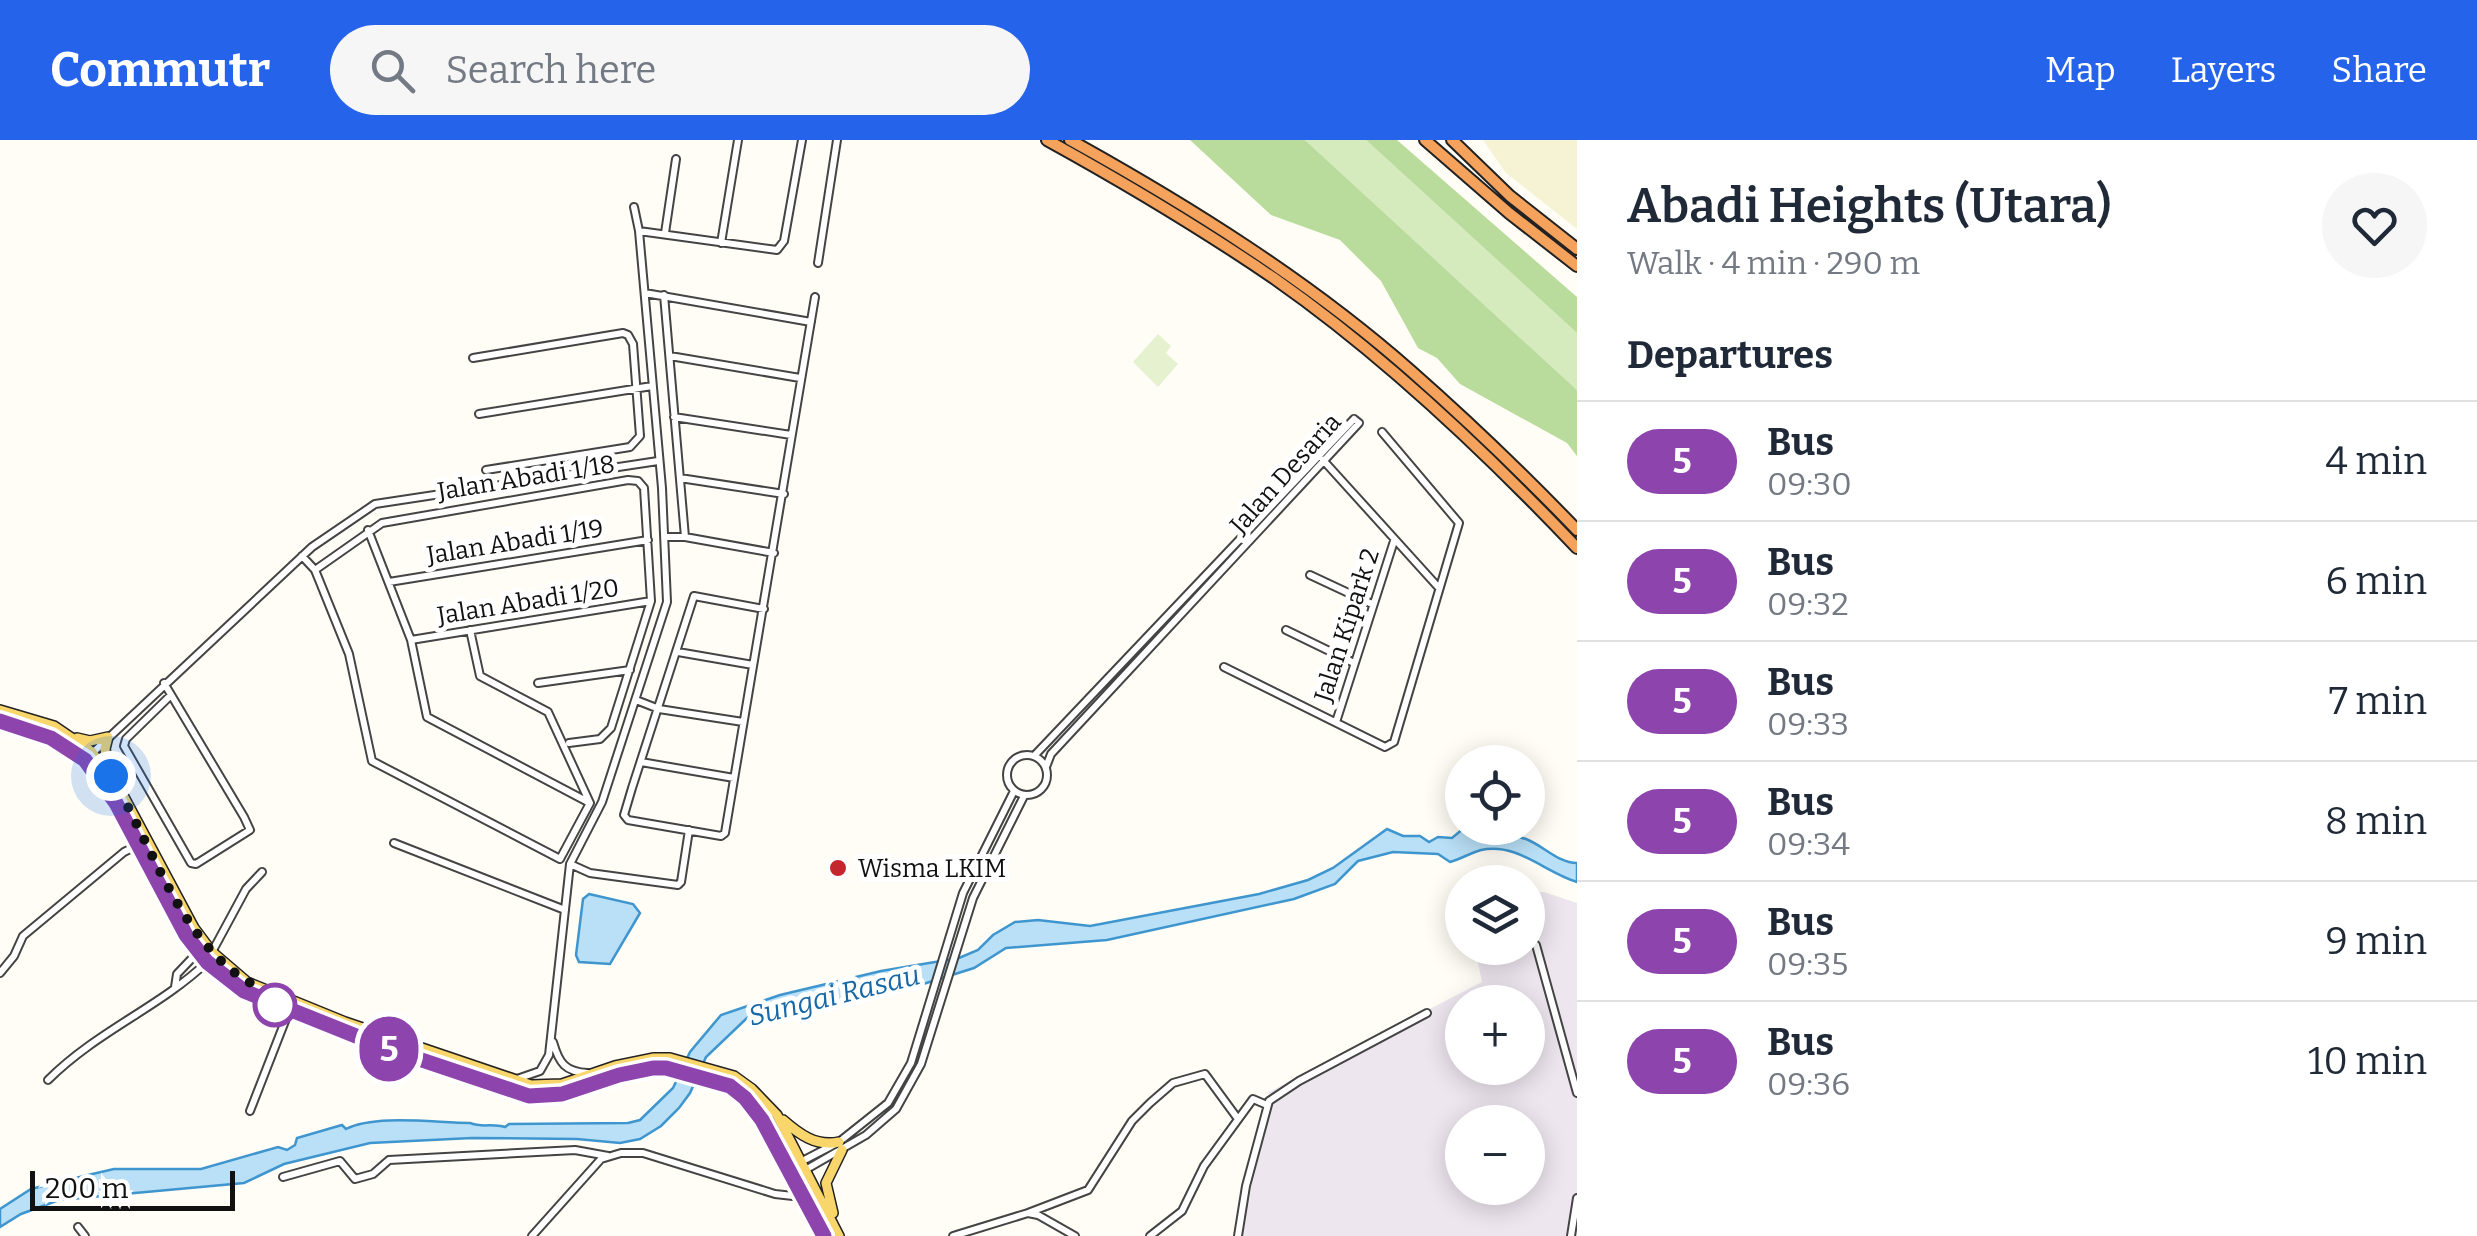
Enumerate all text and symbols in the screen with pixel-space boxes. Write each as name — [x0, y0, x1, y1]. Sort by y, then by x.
search box — [330, 25, 1030, 115]
text: Commutr — [50, 41, 270, 99]
icon: search — [365, 43, 420, 98]
text: Search here — [445, 47, 656, 93]
text: Map — [2045, 49, 2116, 91]
text: Layers — [2171, 49, 2276, 91]
text: Share — [2331, 49, 2427, 91]
button: heart — [2322, 173, 2427, 278]
text: Abadi Heights (Utara) — [1627, 177, 2112, 235]
text: Walk · 4 min · 290 m — [1627, 244, 1920, 282]
text: Departures — [1627, 332, 1833, 378]
street label: Jalan Desaria — [1223, 407, 1348, 541]
text: Bus — [1767, 419, 1834, 465]
text: 4 min — [2326, 438, 2427, 484]
text: 5 — [1672, 440, 1692, 482]
street label: Jalan Abadi 1/18 — [434, 449, 617, 507]
text: 09:30 — [1767, 465, 1852, 503]
street label: Jalan Abadi 1/19 — [424, 513, 606, 571]
text: Bus — [1767, 539, 1834, 585]
street label: Jalan Kipark 2 — [1308, 545, 1386, 707]
text: 6 min — [2325, 558, 2427, 604]
text: 5 — [1672, 560, 1692, 602]
street label: Jalan Abadi 1/20 — [434, 573, 621, 631]
text: 09:32 — [1767, 585, 1849, 623]
text: Bus — [1767, 659, 1834, 705]
text: 7 min — [2329, 678, 2427, 724]
text: 5 — [1672, 680, 1692, 722]
text: 09:33 — [1767, 705, 1849, 743]
map controls — [1445, 745, 1545, 1205]
button: locate — [1445, 745, 1545, 845]
your location — [86, 751, 136, 801]
text: Bus — [1767, 779, 1834, 825]
text: 8 min — [2325, 798, 2427, 844]
text: 5 — [1672, 800, 1692, 842]
text: 09:34 — [1767, 825, 1850, 863]
place label: Wisma LKIM — [858, 854, 1006, 884]
marker: Wisma LKIM — [827, 857, 849, 879]
button: layers — [1445, 865, 1545, 965]
text: Bus — [1767, 899, 1834, 945]
text: 9 min — [2326, 918, 2427, 964]
text: 5 — [1672, 920, 1692, 962]
text: 09:35 — [1767, 945, 1848, 983]
water label: Sungai Rasau — [745, 958, 923, 1033]
unlabelled marker — [254, 984, 296, 1026]
button: + — [1445, 985, 1545, 1085]
line badge: 5 — [356, 1016, 422, 1082]
text: Bus — [1767, 1019, 1834, 1065]
text: 5 — [379, 1028, 399, 1070]
text: 10 min — [2308, 1038, 2427, 1084]
text: 5 — [1672, 1040, 1692, 1082]
text: 09:36 — [1767, 1065, 1850, 1103]
button: − — [1445, 1105, 1545, 1205]
scale bar — [30, 1166, 235, 1210]
text: 200 m — [45, 1172, 128, 1205]

